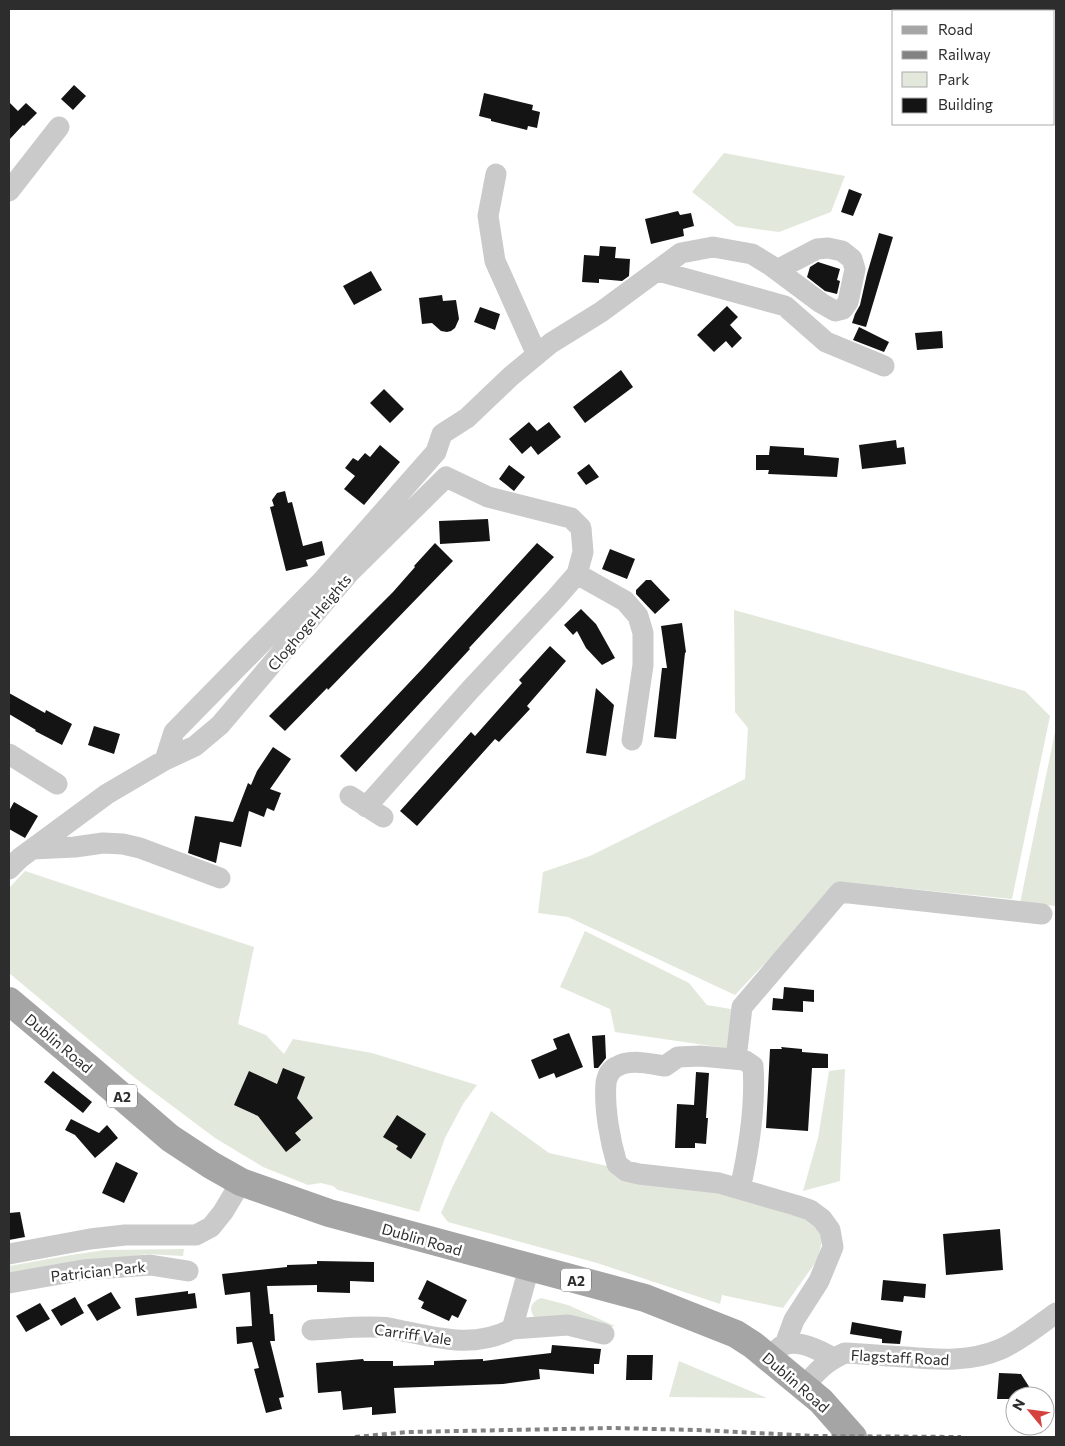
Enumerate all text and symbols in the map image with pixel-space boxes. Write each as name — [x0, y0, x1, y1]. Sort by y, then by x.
legend — [892, 10, 1055, 125]
text: Road — [938, 20, 973, 38]
text: Railway — [938, 45, 991, 63]
text: Park — [938, 70, 969, 88]
text: Building — [938, 95, 993, 113]
street label: Cloghoge Heights — [263, 570, 355, 674]
street label: Dublin Road — [22, 1010, 96, 1076]
road number: A2 — [107, 1084, 137, 1108]
street label: Dublin Road — [380, 1219, 464, 1259]
street label: Patrician Park — [50, 1257, 146, 1285]
road number: A2 — [561, 1268, 591, 1292]
street label: Carriff Vale — [373, 1320, 453, 1348]
street label: Flagstaff Road — [850, 1345, 950, 1369]
street label: Dublin Road — [759, 1348, 833, 1416]
north arrow — [1005, 1386, 1055, 1436]
text: N — [1008, 1396, 1028, 1413]

